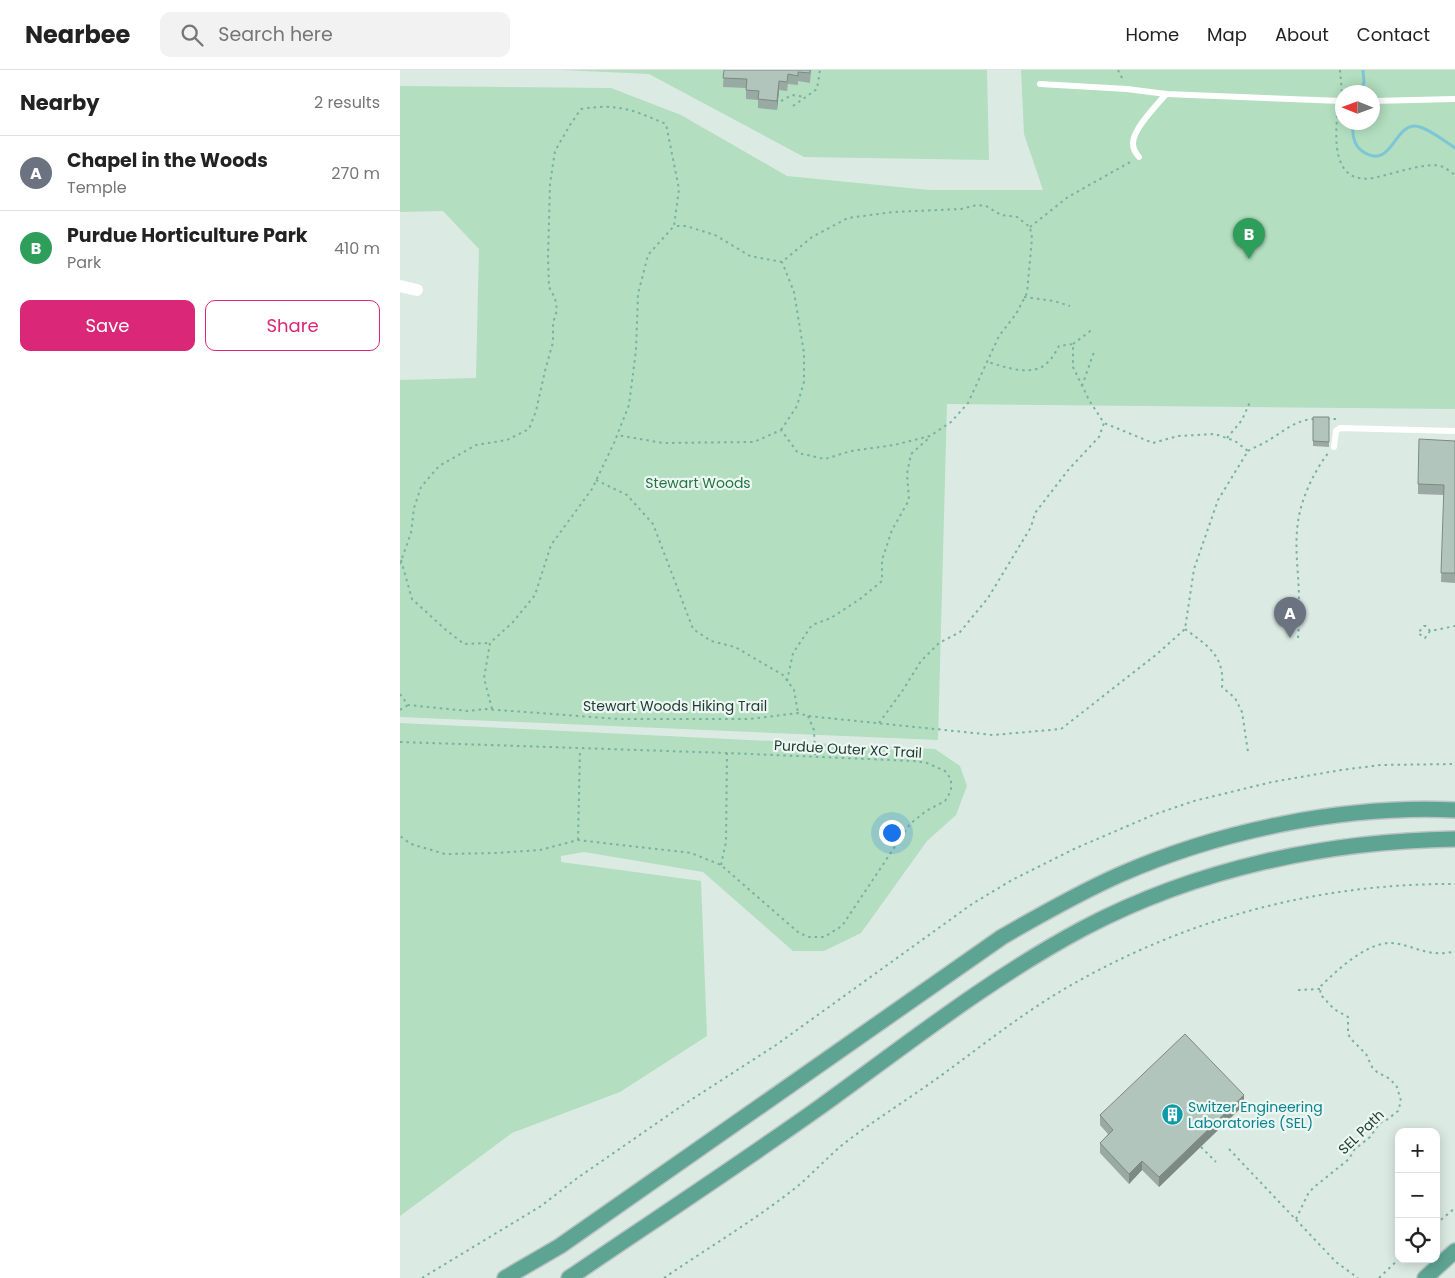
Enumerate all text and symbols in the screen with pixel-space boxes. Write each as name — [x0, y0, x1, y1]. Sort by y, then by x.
search box — [160, 12, 510, 57]
text: Nearbee — [25, 18, 130, 51]
icon: search — [178, 21, 206, 49]
text: Search here — [218, 21, 333, 48]
text: Home — [1125, 22, 1179, 47]
text: Map — [1207, 22, 1247, 47]
text: About — [1275, 22, 1329, 47]
text: Contact — [1357, 22, 1430, 47]
north arrow — [1335, 85, 1380, 130]
text: Nearby — [20, 88, 100, 117]
text: 2 results — [314, 91, 380, 114]
text: Chapel in the Woods — [67, 147, 268, 174]
text: A — [30, 162, 42, 185]
text: 270 m — [331, 162, 380, 185]
text: Temple — [67, 176, 127, 199]
pin: B — [1233, 218, 1265, 259]
text: Purdue Horticulture Park — [67, 222, 308, 249]
text: B — [31, 237, 41, 260]
text: 410 m — [334, 237, 380, 260]
text: Park — [67, 251, 101, 274]
button: Save — [20, 300, 195, 351]
button: Share — [205, 300, 380, 351]
park label: Stewart Woods — [645, 473, 751, 493]
pin: A — [1274, 597, 1306, 638]
street label: Stewart Woods Hiking Trail — [583, 696, 767, 716]
street label: Purdue Outer XC Trail — [773, 735, 923, 763]
your location — [879, 820, 905, 846]
place label: Switzer Engineering Laboratories (SEL) — [1188, 1097, 1323, 1133]
building icon: Switzer Engineering Laboratories (SEL) — [1160, 1103, 1184, 1127]
street label: SEL Path — [1334, 1105, 1388, 1159]
map controls — [1395, 1128, 1440, 1263]
button: + — [1395, 1128, 1440, 1173]
button: − — [1395, 1173, 1440, 1218]
button: locate — [1395, 1218, 1440, 1263]

